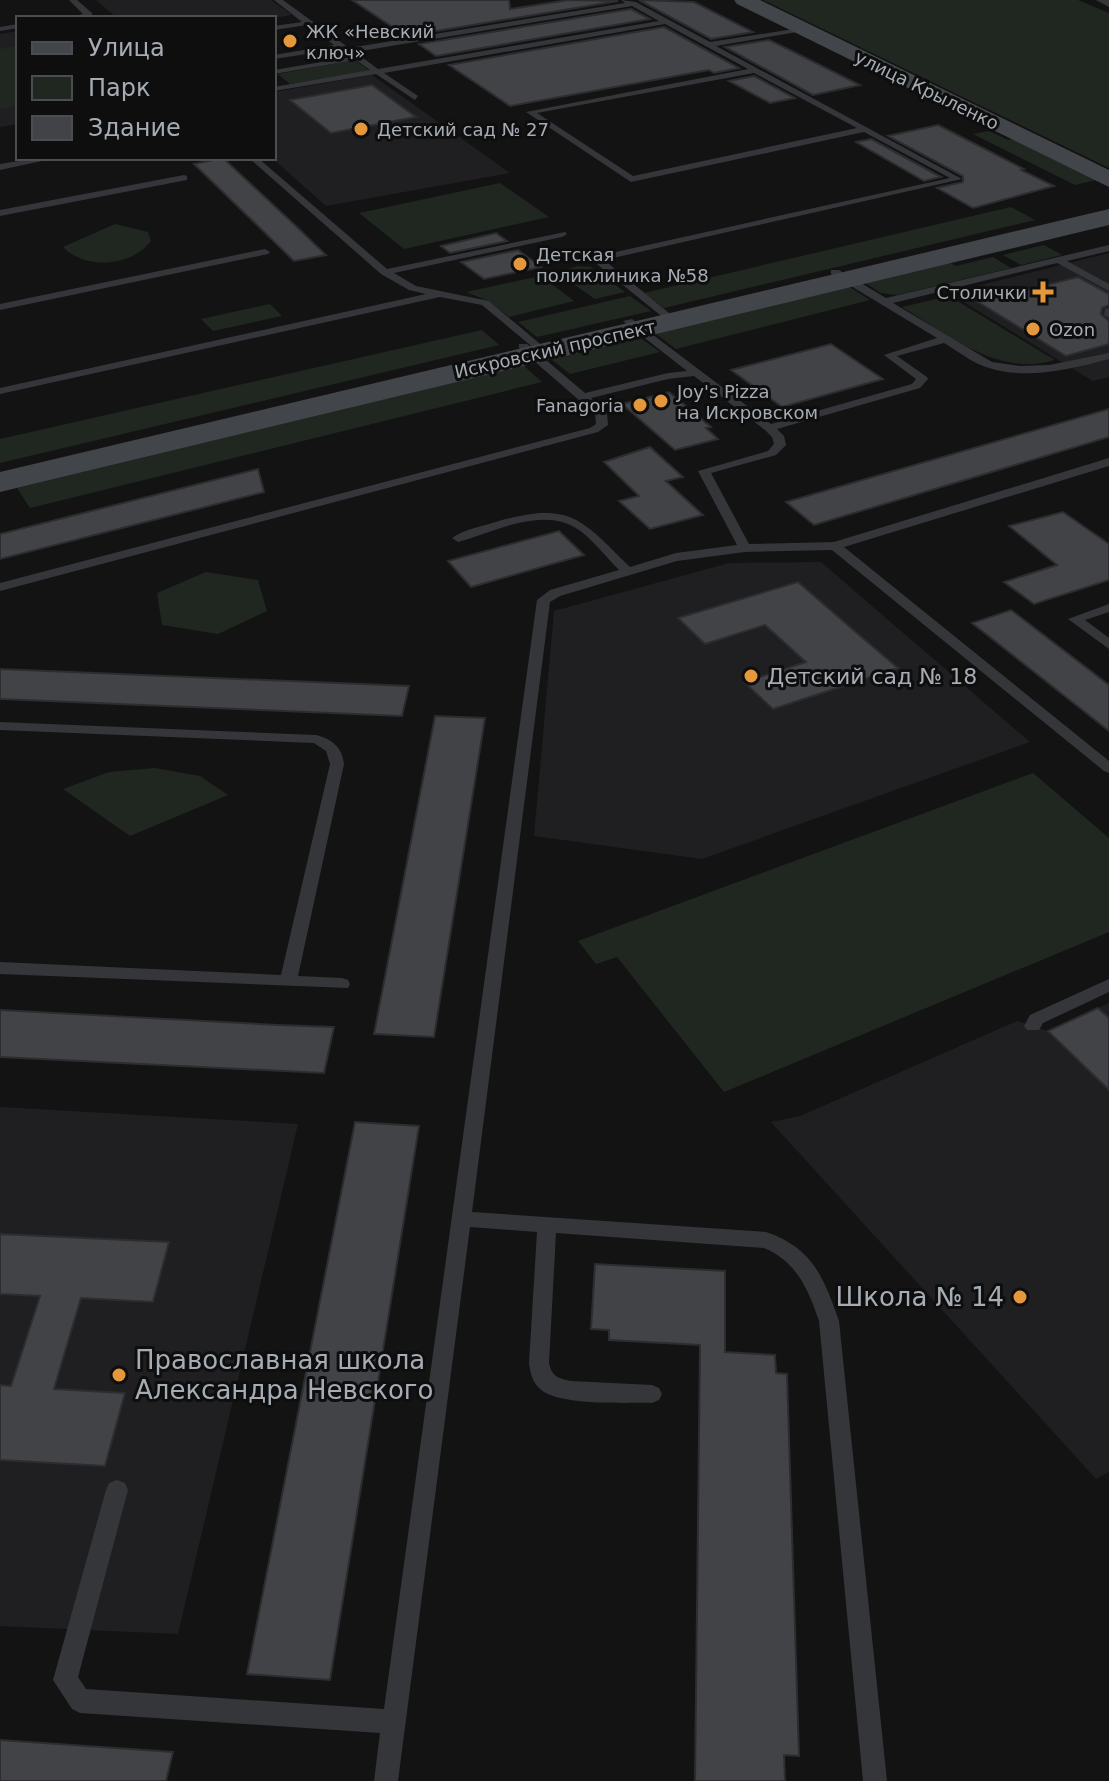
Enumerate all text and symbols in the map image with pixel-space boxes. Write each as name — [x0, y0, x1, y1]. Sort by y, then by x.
legend — [16, 16, 276, 160]
place label: ЖК «Невский ключ» — [306, 21, 434, 63]
marker: ЖК «Невский ключ» — [281, 32, 299, 50]
text: Улица — [88, 34, 165, 62]
street label: улица Крыленко — [852, 46, 1002, 134]
text: Парк — [88, 74, 150, 102]
text: Здание — [88, 114, 181, 142]
place label: Детский сад № 27 — [377, 119, 549, 140]
marker: Детский сад № 27 — [352, 120, 370, 138]
place label: Детская поликлиника №58 — [536, 244, 709, 286]
marker: Детская поликлиника №58 — [511, 255, 529, 273]
place label: Столички — [937, 282, 1027, 303]
marker: Столички — [1034, 283, 1052, 301]
street label: Искровский проспект — [453, 316, 657, 382]
place label: Ozon — [1049, 319, 1095, 340]
marker: Ozon — [1024, 320, 1042, 338]
place label: Joy's Pizza на Искровском — [676, 381, 818, 423]
marker: Joy's Pizza на Искровском — [652, 392, 670, 410]
place label: Fanagoria — [536, 395, 624, 416]
marker: Fanagoria — [631, 396, 649, 414]
place label: Детский сад № 18 — [767, 664, 977, 689]
marker: Детский сад № 18 — [742, 667, 760, 685]
place label: Школа № 14 — [835, 1282, 1004, 1312]
marker: Школа № 14 — [1011, 1288, 1029, 1306]
place label: Православная школа Александра Невского — [135, 1345, 433, 1405]
marker: Православная школа Александра Невского — [110, 1366, 128, 1384]

